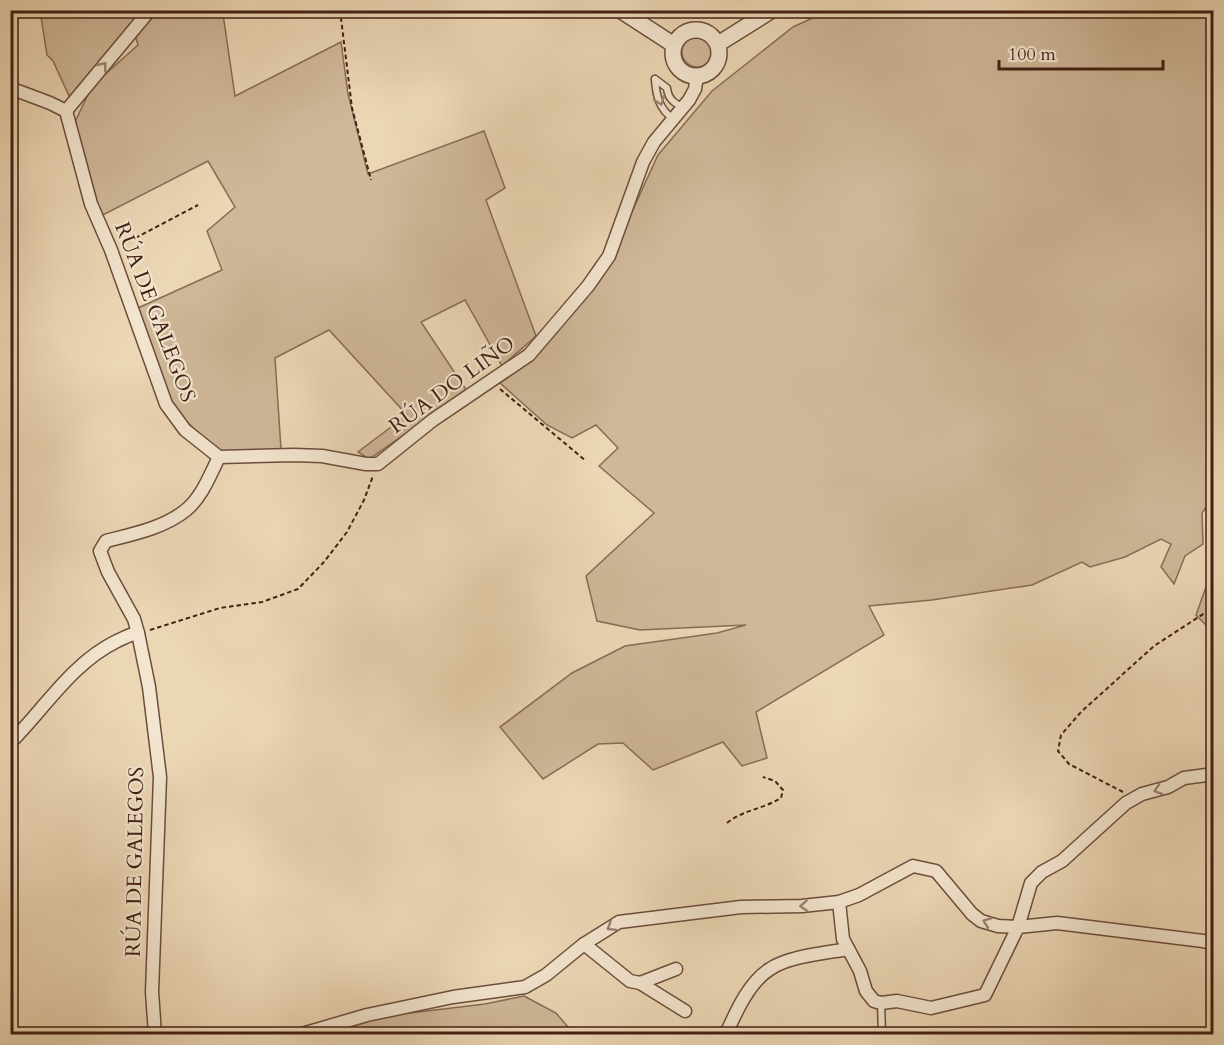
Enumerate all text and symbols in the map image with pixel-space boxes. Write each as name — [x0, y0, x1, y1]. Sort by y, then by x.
scale bar — [999, 33, 1162, 71]
text: 100 m — [1008, 42, 1056, 67]
one-way arrow — [95, 62, 106, 73]
one-way arrow — [653, 95, 665, 106]
street label: RÚA DE GALEGOS — [107, 218, 204, 406]
street label: RÚA DO LIÑO — [383, 329, 521, 441]
street label: RÚA DE GALEGOS — [118, 767, 151, 957]
one-way arrow — [1153, 783, 1164, 795]
one-way arrow — [799, 899, 808, 912]
one-way arrow — [983, 917, 993, 930]
one-way arrow — [607, 919, 617, 931]

